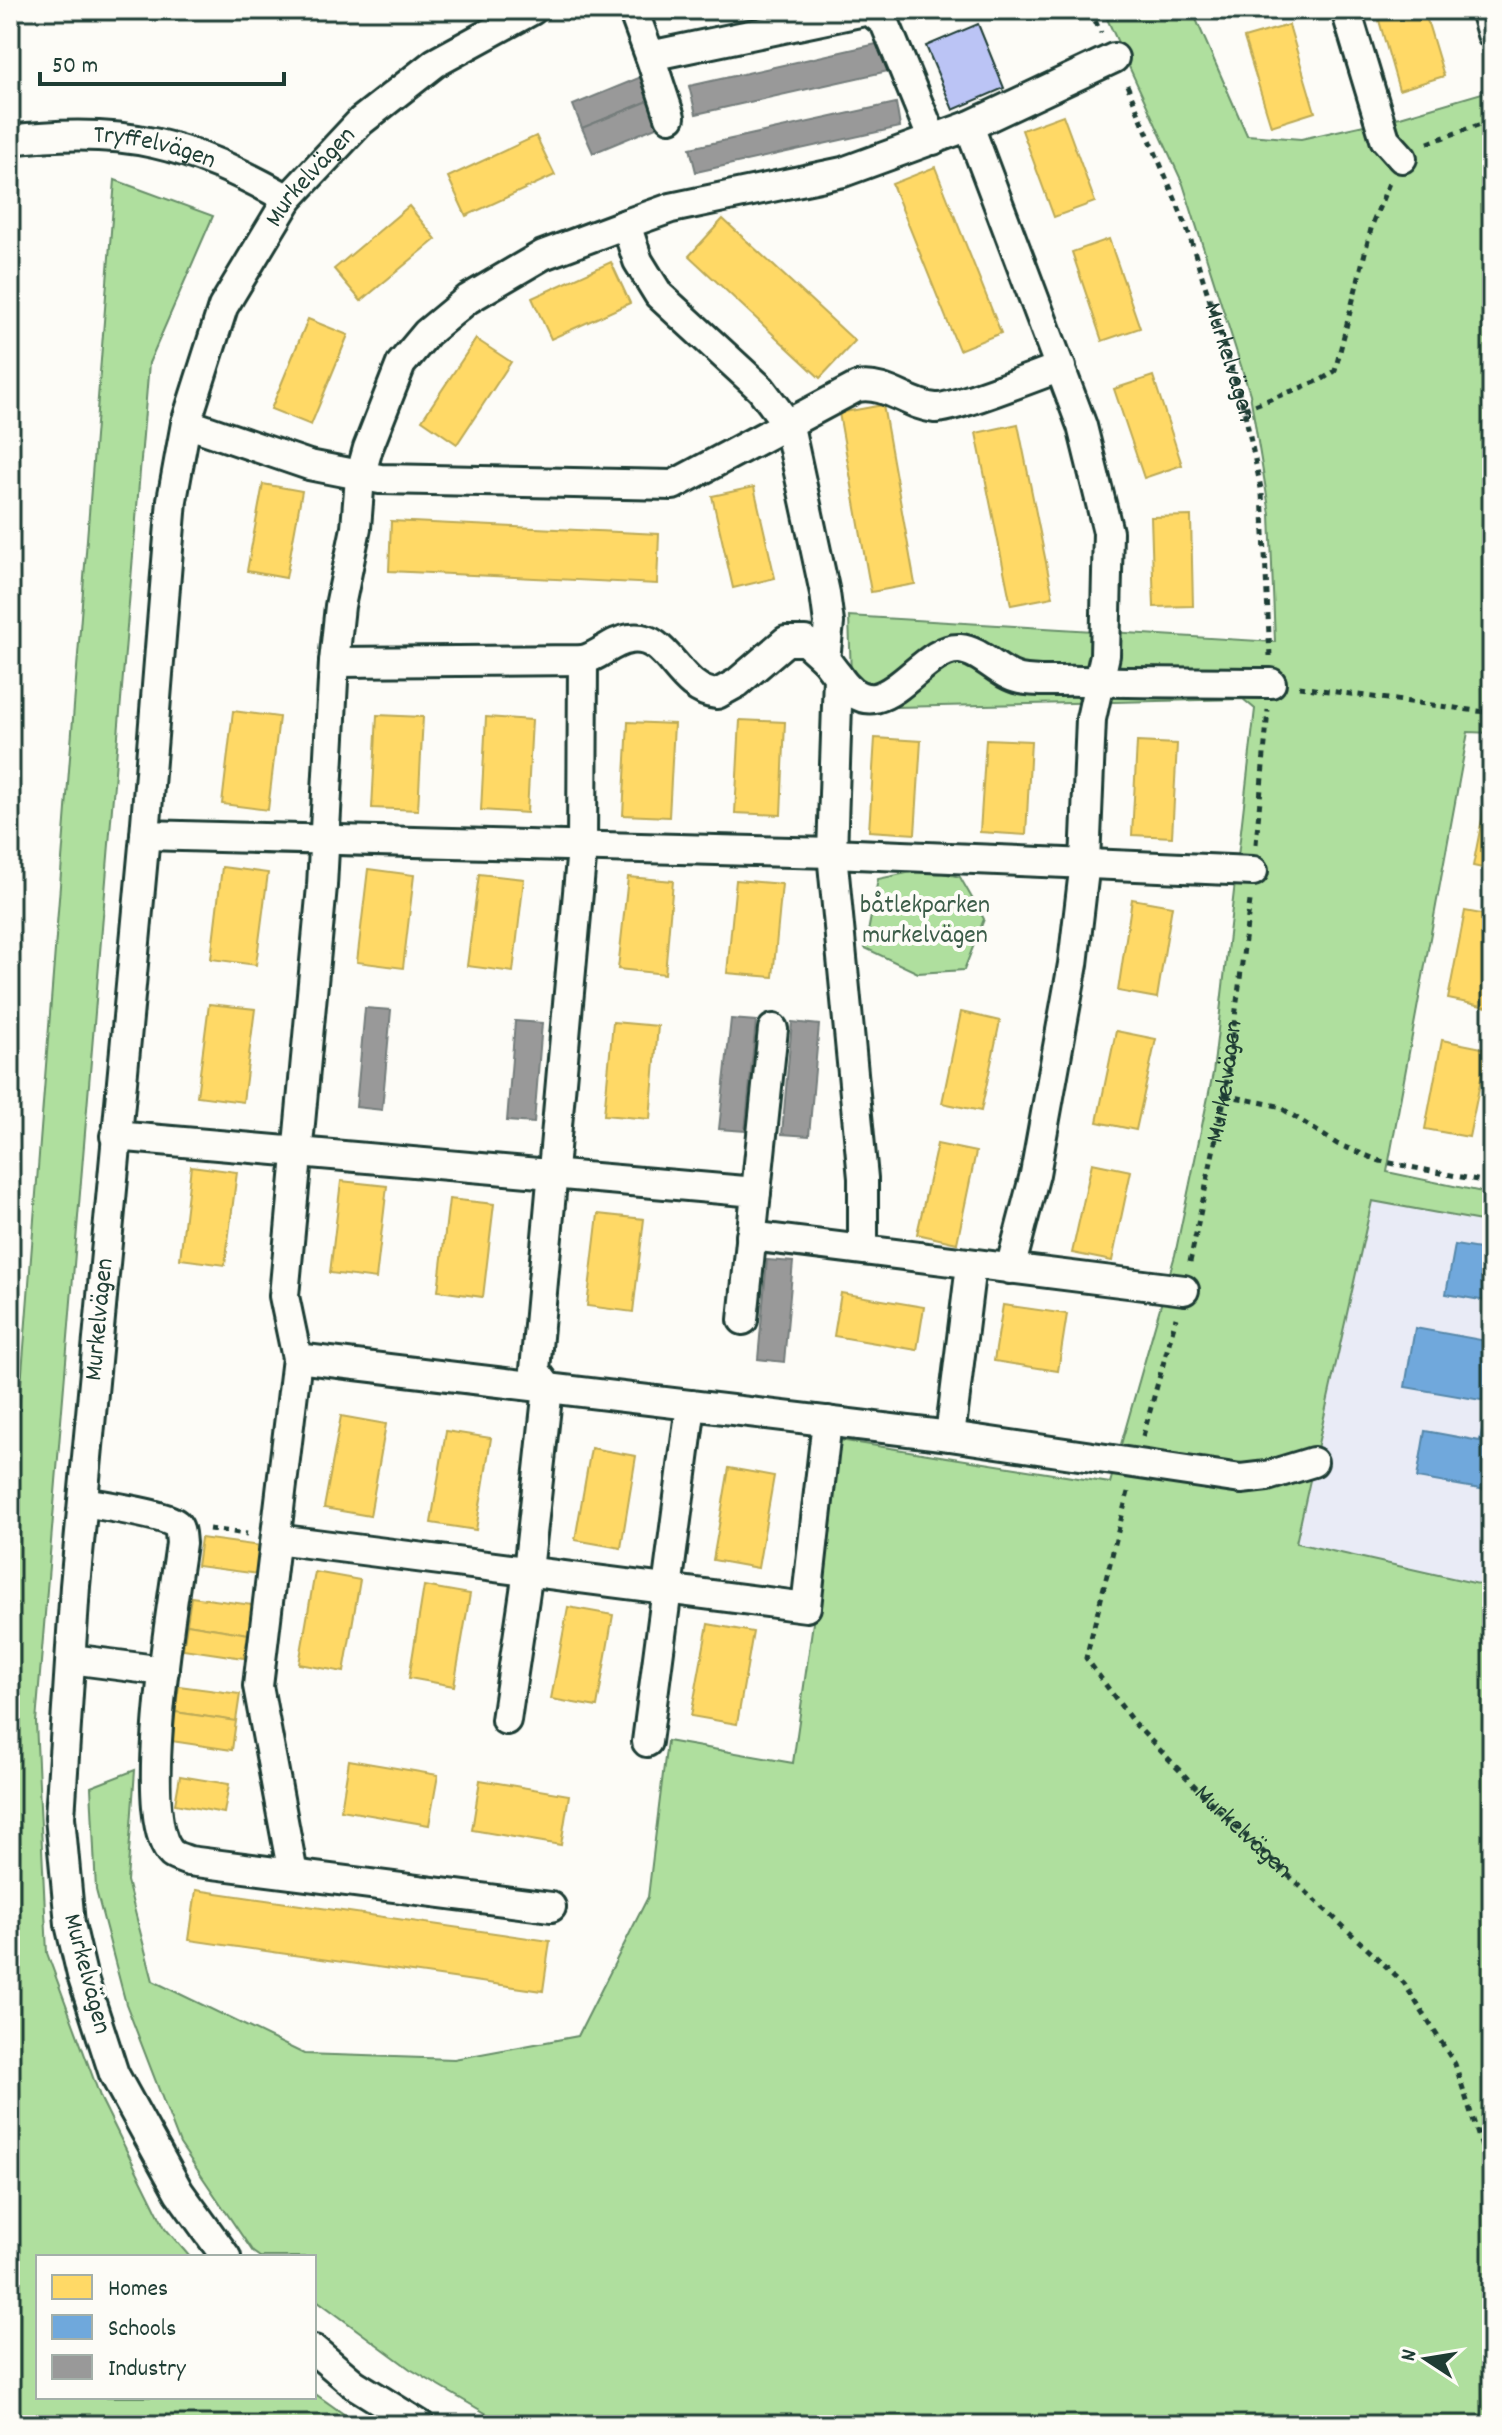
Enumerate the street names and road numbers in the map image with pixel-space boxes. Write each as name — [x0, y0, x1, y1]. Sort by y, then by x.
street label: Tryffelvägen — [93, 117, 221, 180]
street label: Murkelvägen — [257, 119, 365, 235]
street label: Murkelvägen — [1193, 298, 1265, 425]
street label: Murkelvägen — [1197, 1018, 1253, 1146]
street label: Murkelvägen — [76, 1256, 124, 1382]
street label: Murkelvägen — [1185, 1777, 1300, 1888]
street label: Murkelvägen — [52, 1910, 120, 2038]

